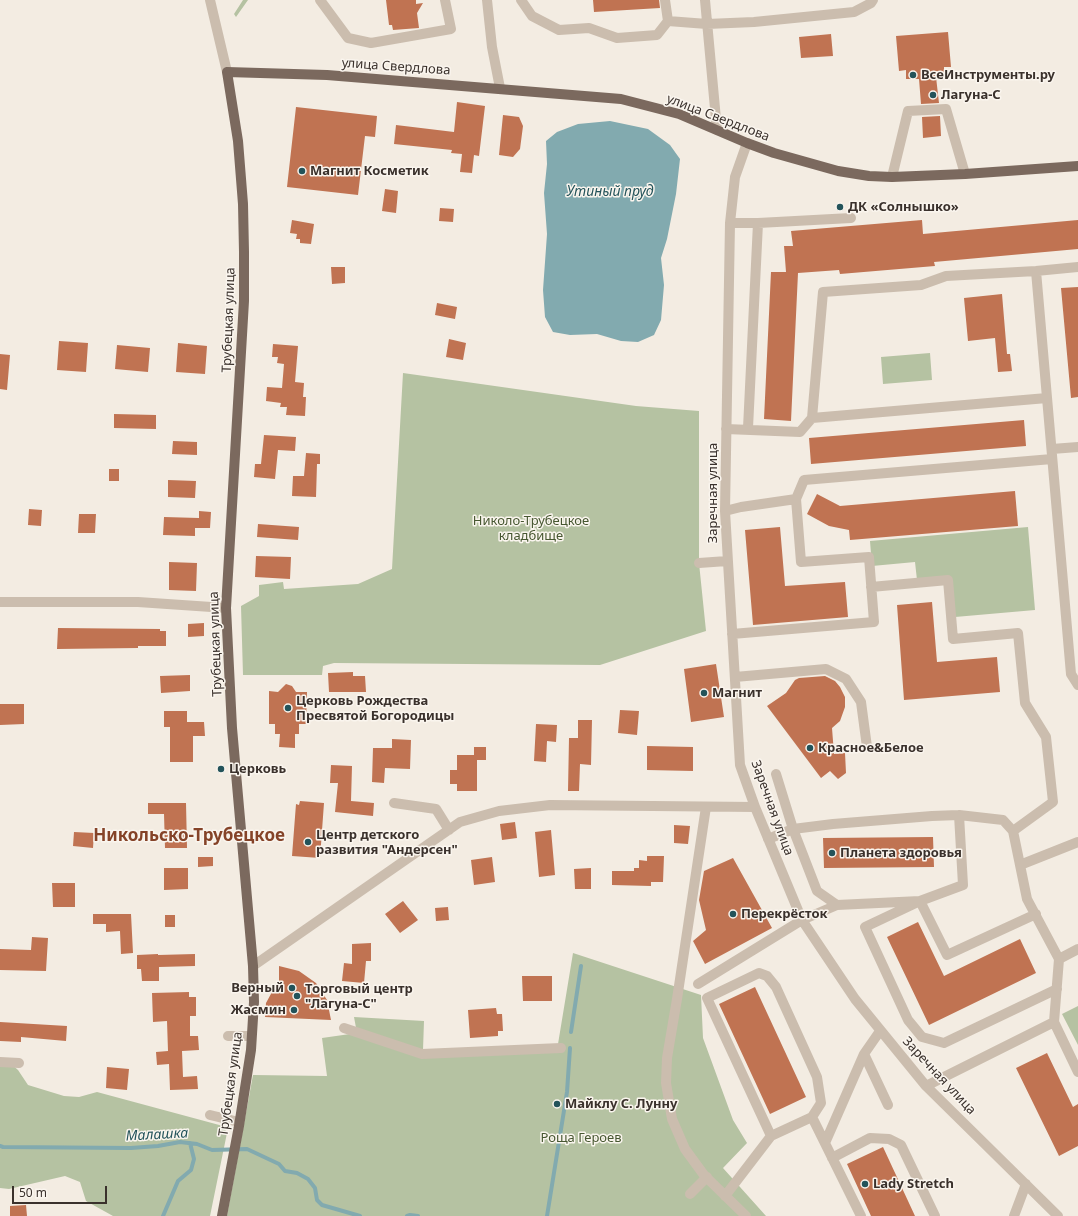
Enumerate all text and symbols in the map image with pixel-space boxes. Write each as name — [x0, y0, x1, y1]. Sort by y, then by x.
street label: улица Свердлова — [341, 55, 451, 79]
place label: ВсеИнструменты.ру — [921, 67, 1055, 83]
marker: ВсеИнструменты.ру — [908, 70, 918, 80]
place label: Лагуна-С — [941, 87, 1001, 103]
marker: Лагуна-С — [928, 90, 938, 100]
street label: улица Свердлова — [664, 91, 772, 145]
place label: Магнит Косметик — [310, 163, 429, 179]
marker: Магнит Косметик — [297, 166, 307, 176]
water label: Утиный пруд — [566, 184, 654, 200]
place label: ДК «Солнышко» — [848, 199, 959, 215]
marker: ДК «Солнышко» — [835, 202, 845, 212]
street label: Трубецкая улица — [219, 267, 239, 373]
street label: Заречная улица — [705, 443, 721, 543]
park label: Николо-Трубецкое кладбище — [473, 513, 589, 544]
street label: Трубецкая улица — [206, 591, 226, 697]
place label: Магнит — [712, 685, 762, 701]
marker: Магнит — [699, 688, 709, 698]
place label: Церковь Рождества Пресвятой Богородицы — [296, 693, 454, 724]
marker: Церковь Рождества Пресвятой Богородицы — [283, 703, 293, 713]
place label: Красное&Белое — [818, 740, 924, 756]
marker: Красное&Белое — [805, 743, 815, 753]
street label: Заречная улица — [748, 758, 796, 858]
place label: Церковь — [229, 761, 286, 777]
marker: Церковь — [216, 764, 226, 774]
district label: Никольско-Трубецкое — [93, 826, 285, 846]
place label: Центр детского развития "Андерсен" — [316, 827, 458, 858]
marker: Центр детского развития "Андерсен" — [303, 837, 313, 847]
place label: Планета здоровья — [840, 845, 962, 861]
marker: Планета здоровья — [827, 848, 837, 858]
place label: Перекрёсток — [741, 906, 828, 922]
marker: Перекрёсток — [728, 909, 738, 919]
place label: Верный — [231, 980, 284, 996]
place label: Торговый центр "Лагуна-С" — [305, 981, 413, 1012]
marker: Верный — [287, 983, 297, 993]
marker: Торговый центр "Лагуна-С" — [292, 991, 302, 1001]
place label: Жасмин — [230, 1002, 286, 1018]
marker: Жасмин — [289, 1005, 299, 1015]
street label: Трубецкая улица — [216, 1031, 246, 1137]
street label: Заречная улица — [899, 1034, 979, 1118]
place label: Майклу С. Лунну — [565, 1096, 678, 1112]
marker: Майклу С. Лунну — [552, 1099, 562, 1109]
water label: Малашка — [125, 1125, 189, 1145]
park label: Роща Героев — [540, 1130, 622, 1146]
place label: Lady Stretch — [873, 1176, 954, 1192]
scale bar — [14, 1178, 109, 1204]
marker: Lady Stretch — [860, 1179, 870, 1189]
text: 50 m — [19, 1184, 47, 1201]

